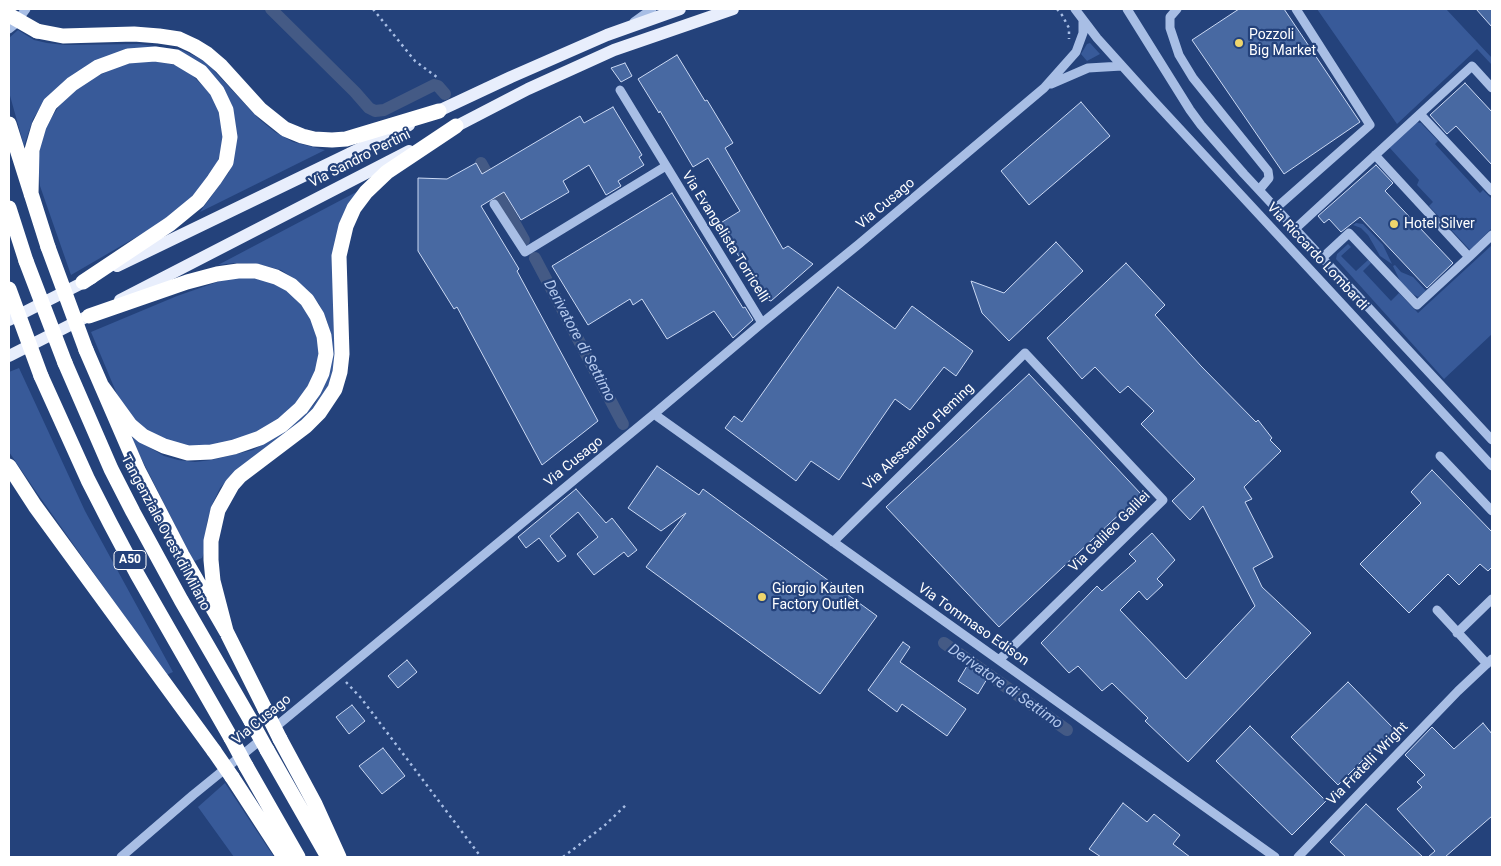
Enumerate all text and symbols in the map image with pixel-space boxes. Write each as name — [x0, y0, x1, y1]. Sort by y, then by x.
place label: Pozzoli Big Market — [1249, 27, 1316, 59]
marker: Pozzoli Big Market — [1233, 37, 1245, 49]
street label: Via Sandro Pertini — [307, 126, 413, 192]
street label: Via Evangelista Torricelli — [678, 168, 772, 306]
street label: Via Cusago — [853, 175, 919, 233]
street label: Via Riccardo Lombardi — [1263, 200, 1371, 314]
place label: Hotel Silver — [1404, 216, 1475, 232]
marker: Hotel Silver — [1388, 218, 1400, 230]
water label: Derivatore di Settimo — [539, 277, 619, 405]
street label: Via Alessandro Fleming — [860, 380, 978, 494]
street label: Via Cusago — [541, 433, 607, 491]
street label: Tangenziale Ovest di Milano — [117, 452, 213, 614]
street label: Via Galileo Galilei — [1066, 488, 1154, 576]
road number: A50 — [114, 550, 146, 570]
street label: Via Tommaso Edison — [914, 580, 1032, 670]
place label: Giorgio Kauten Factory Outlet — [772, 581, 864, 614]
marker: Giorgio Kauten Factory Outlet — [756, 591, 768, 603]
water label: Derivatore di Settimo — [944, 641, 1066, 733]
street label: Via Cusago — [229, 691, 295, 749]
street label: Via Fratelli Wright — [1324, 719, 1412, 809]

